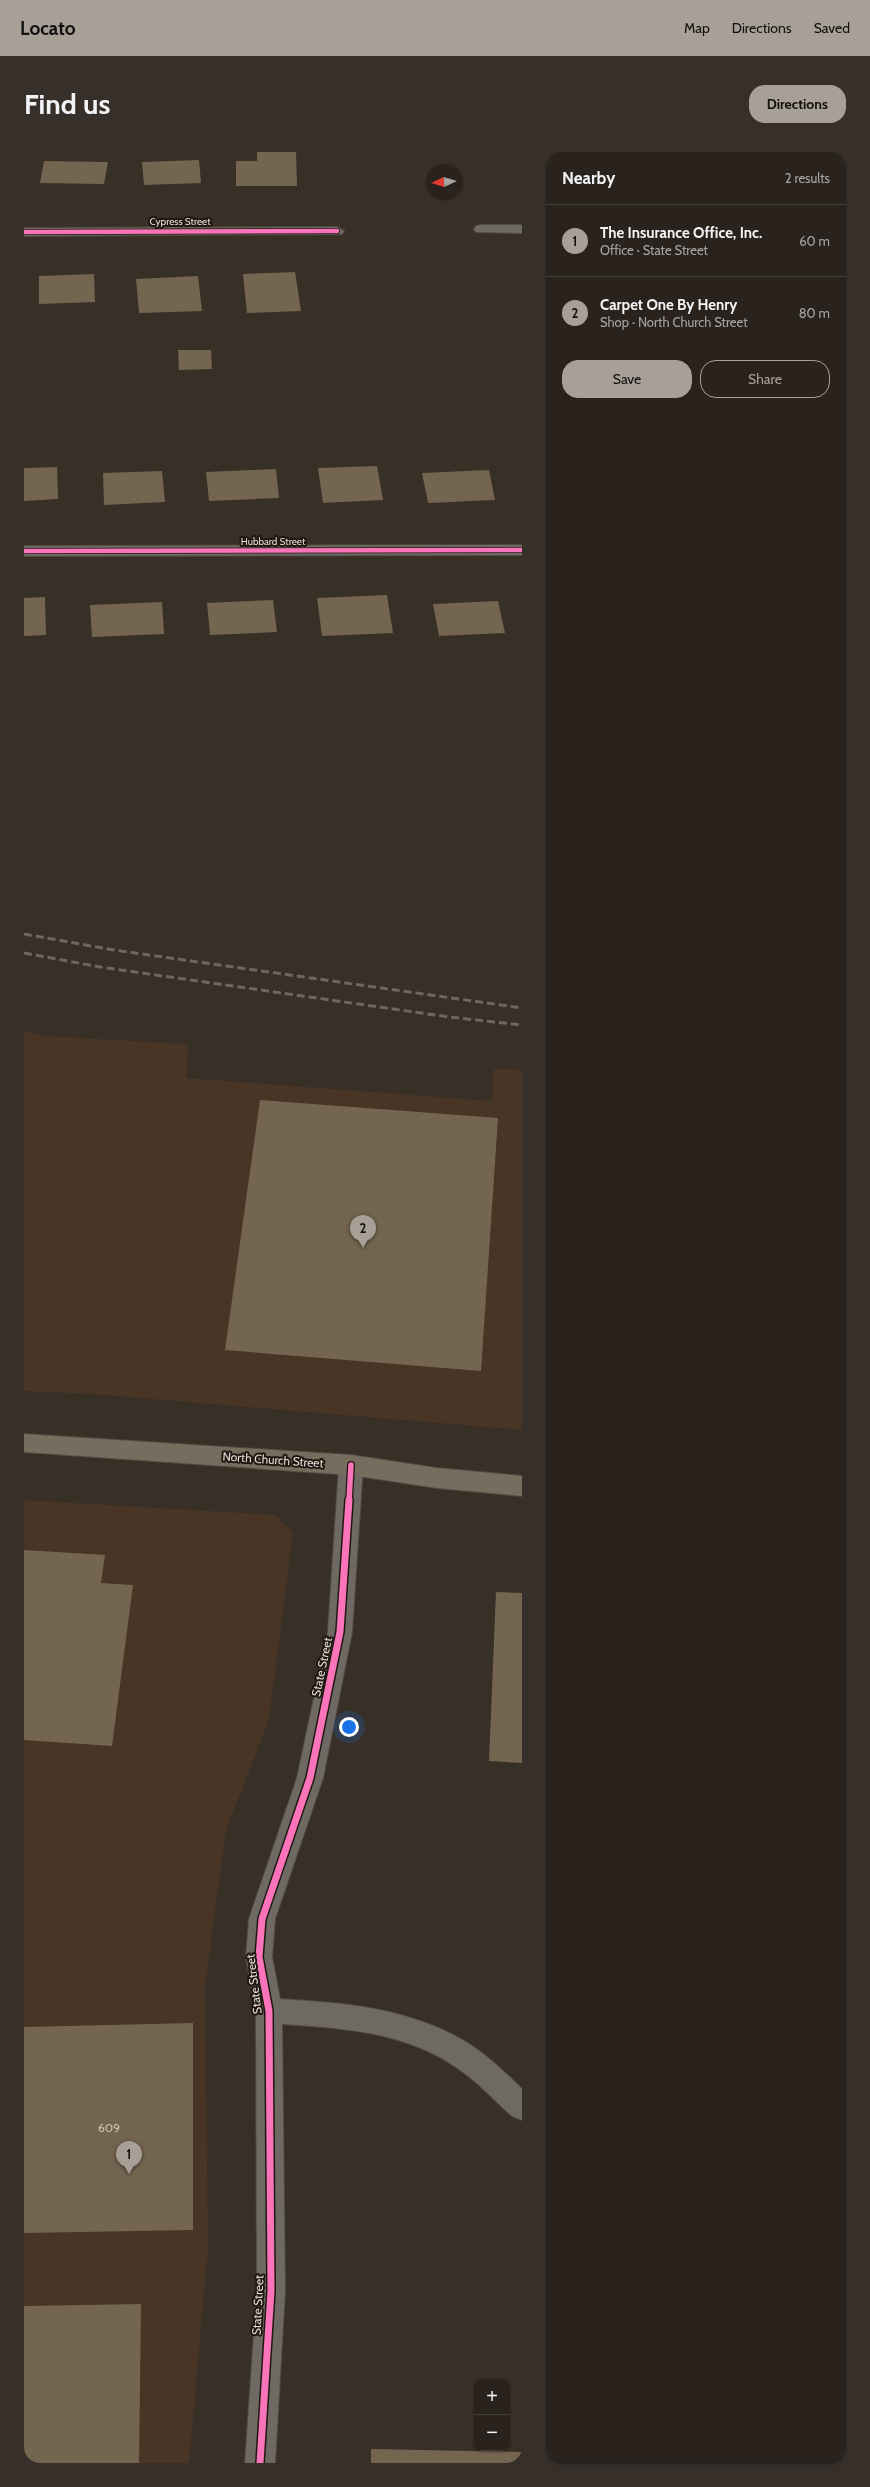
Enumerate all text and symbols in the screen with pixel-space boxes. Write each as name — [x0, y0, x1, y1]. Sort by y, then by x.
text: Locato — [20, 17, 76, 40]
text: Map — [684, 19, 710, 37]
text: Directions — [732, 19, 792, 37]
text: Saved — [814, 19, 850, 37]
button: Directions — [749, 85, 846, 123]
text: Find us — [24, 87, 110, 121]
north arrow — [426, 164, 462, 200]
text: Nearby — [562, 168, 615, 188]
text: 2 results — [785, 170, 830, 186]
street label: Cypress Street — [149, 215, 211, 228]
text: The Insurance Office, Inc. — [600, 224, 762, 242]
text: 1 — [573, 233, 577, 249]
text: 60 m — [799, 233, 830, 249]
text: Office · State Street — [600, 242, 708, 258]
text: Carpet One By Henry — [600, 296, 737, 314]
text: 2 — [572, 305, 578, 321]
text: 80 m — [799, 305, 830, 321]
text: Shop · North Church Street — [600, 314, 748, 330]
button: Save — [562, 360, 692, 398]
button: Share — [700, 360, 830, 398]
street label: Hubbard Street — [241, 535, 306, 548]
pin: 2 — [350, 1215, 376, 1248]
street label: North Church Street — [222, 1448, 324, 1471]
street label: State Street — [308, 1636, 335, 1698]
your location — [339, 1717, 359, 1737]
street label: State Street — [242, 1953, 265, 2015]
house number: 609 — [98, 2120, 120, 2135]
pin: 1 — [116, 2141, 142, 2174]
street label: State Street — [248, 2275, 267, 2335]
map controls — [474, 2379, 510, 2451]
button: + — [474, 2379, 510, 2415]
button: − — [474, 2415, 510, 2451]

